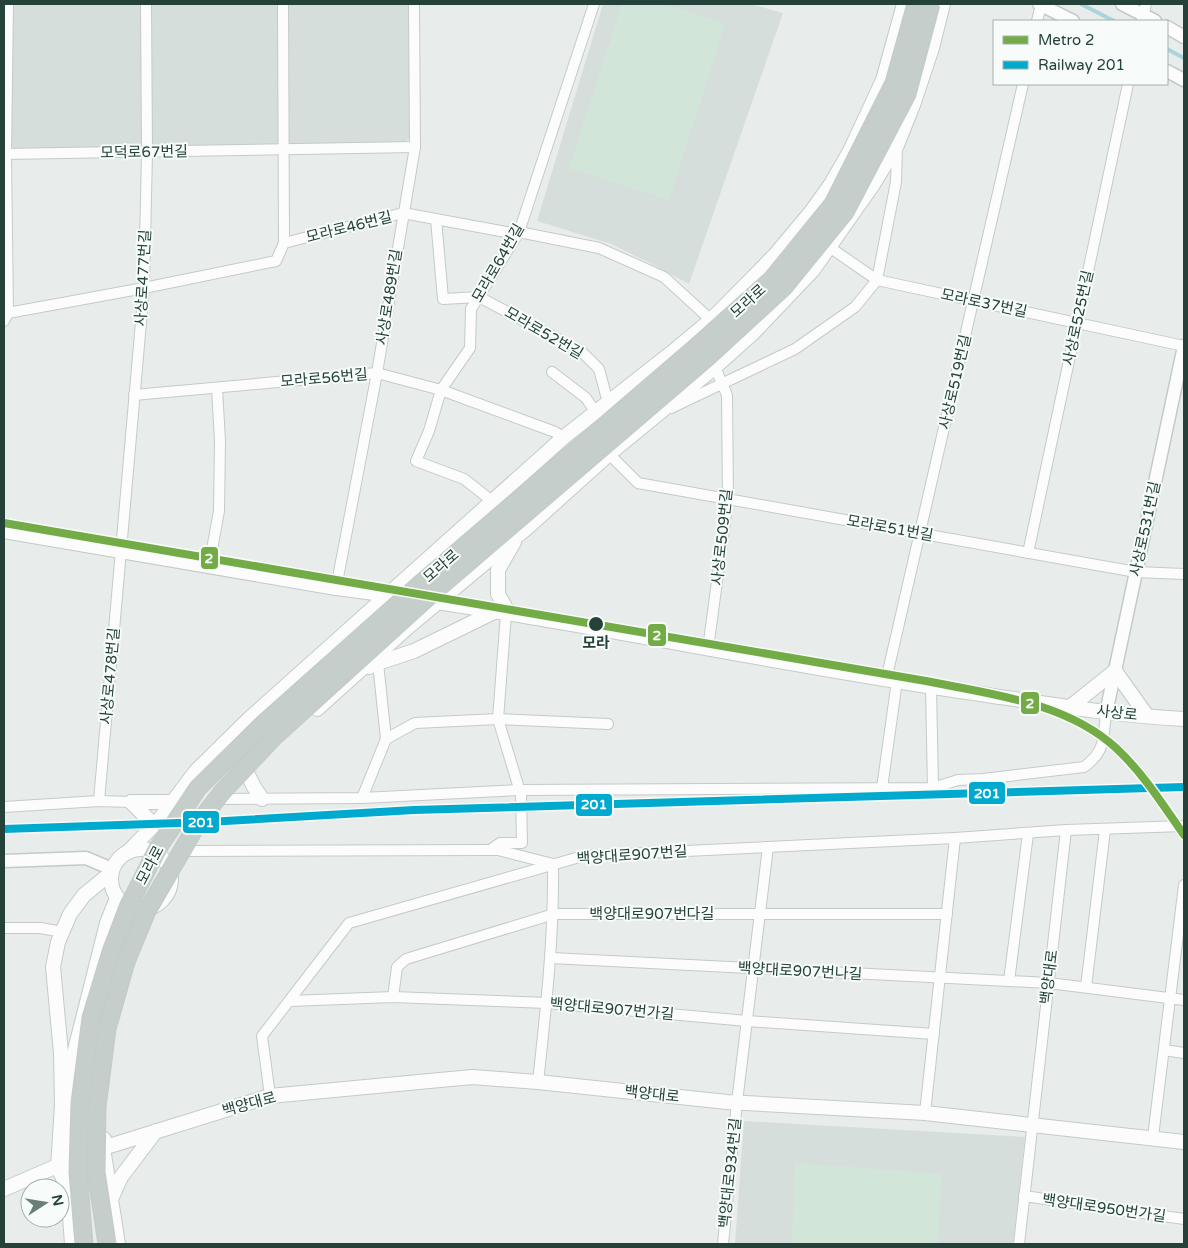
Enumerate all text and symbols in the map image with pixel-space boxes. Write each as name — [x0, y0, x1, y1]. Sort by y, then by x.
legend — [993, 20, 1168, 85]
text: Metro 2 — [1038, 31, 1094, 49]
text: Railway 201 — [1038, 56, 1125, 74]
street label: 모덕로67번길 — [100, 142, 188, 162]
street label: 모라로46번길 — [304, 208, 394, 246]
street label: 모라로64번길 — [468, 220, 528, 306]
street label: 사상로477번길 — [131, 229, 155, 327]
street label: 사상로489번길 — [373, 248, 405, 346]
street label: 사상로525번길 — [1059, 269, 1097, 367]
street label: 모라로 — [727, 280, 769, 322]
street label: 모라로37번길 — [939, 285, 1029, 321]
street label: 모라로52번길 — [501, 303, 587, 363]
street label: 사상로519번길 — [935, 333, 975, 431]
street label: 모라로56번길 — [279, 365, 369, 391]
street label: 사상로531번길 — [1126, 480, 1164, 578]
street label: 사상로509번길 — [708, 488, 736, 586]
street label: 모라로51번길 — [845, 512, 935, 544]
line badge: 2 — [200, 546, 219, 570]
street label: 모라로 — [419, 546, 463, 586]
text: 2 — [205, 550, 214, 567]
marker: 모라 — [587, 615, 605, 633]
line badge: 2 — [647, 623, 667, 647]
street label: 사상로478번길 — [97, 627, 123, 725]
text: 2 — [653, 627, 662, 644]
place label: 모라 — [582, 634, 610, 652]
line badge: 2 — [1020, 691, 1040, 715]
text: 2 — [1026, 695, 1035, 712]
street label: 사상로 — [1095, 702, 1139, 724]
line badge: 201 — [968, 781, 1006, 805]
text: 201 — [974, 785, 1000, 802]
line badge: 201 — [575, 793, 613, 817]
text: 201 — [581, 796, 607, 813]
line badge: 201 — [182, 810, 220, 834]
text: 201 — [188, 814, 214, 831]
street label: 모라로 — [132, 842, 168, 888]
street label: 백양대로907번길 — [576, 842, 688, 868]
street label: 백양대로907번다길 — [590, 905, 714, 923]
street label: 백양대로 — [1037, 949, 1061, 1005]
street label: 백양대로907번나길 — [737, 959, 863, 983]
street label: 백양대로907번가길 — [549, 995, 675, 1023]
street label: 백양대로 — [624, 1082, 680, 1106]
street label: 백양대로 — [220, 1088, 278, 1120]
street label: 백양대로934번길 — [715, 1117, 745, 1229]
north arrow — [20, 1178, 70, 1228]
street label: 백양대로950번가길 — [1041, 1190, 1167, 1226]
text: N — [48, 1193, 67, 1208]

